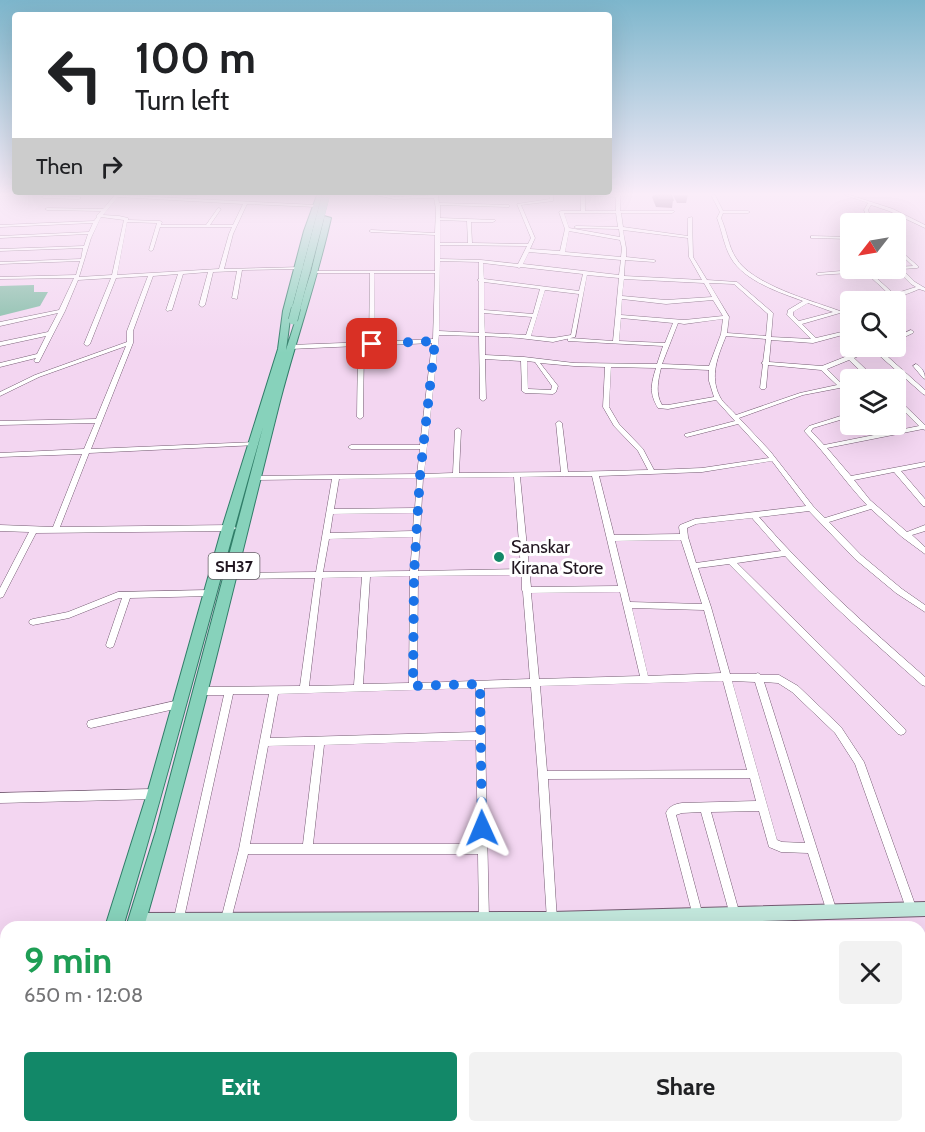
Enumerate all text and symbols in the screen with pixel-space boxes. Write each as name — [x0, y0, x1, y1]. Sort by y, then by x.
text: 100 m — [135, 32, 256, 84]
icon: left — [36, 36, 114, 114]
text: Turn left — [135, 84, 229, 117]
icon: right — [95, 150, 128, 183]
text: Then — [36, 153, 83, 180]
north arrow — [840, 213, 906, 279]
map controls — [840, 213, 906, 435]
button: search — [840, 291, 906, 357]
pin — [346, 318, 397, 369]
icon: arrive — [355, 327, 388, 360]
button: layers — [840, 369, 906, 435]
place label: Sanskar Kirana Store — [511, 536, 603, 579]
marker: Sanskar Kirana Store — [492, 550, 506, 564]
road number: SH37 — [208, 553, 260, 579]
position arrow — [450, 796, 514, 860]
text: 9 min — [24, 938, 112, 982]
button: close — [839, 941, 902, 1004]
text: 650 m · 12:08 — [24, 983, 143, 1007]
button: Exit — [24, 1052, 457, 1121]
button: Share — [469, 1052, 902, 1121]

